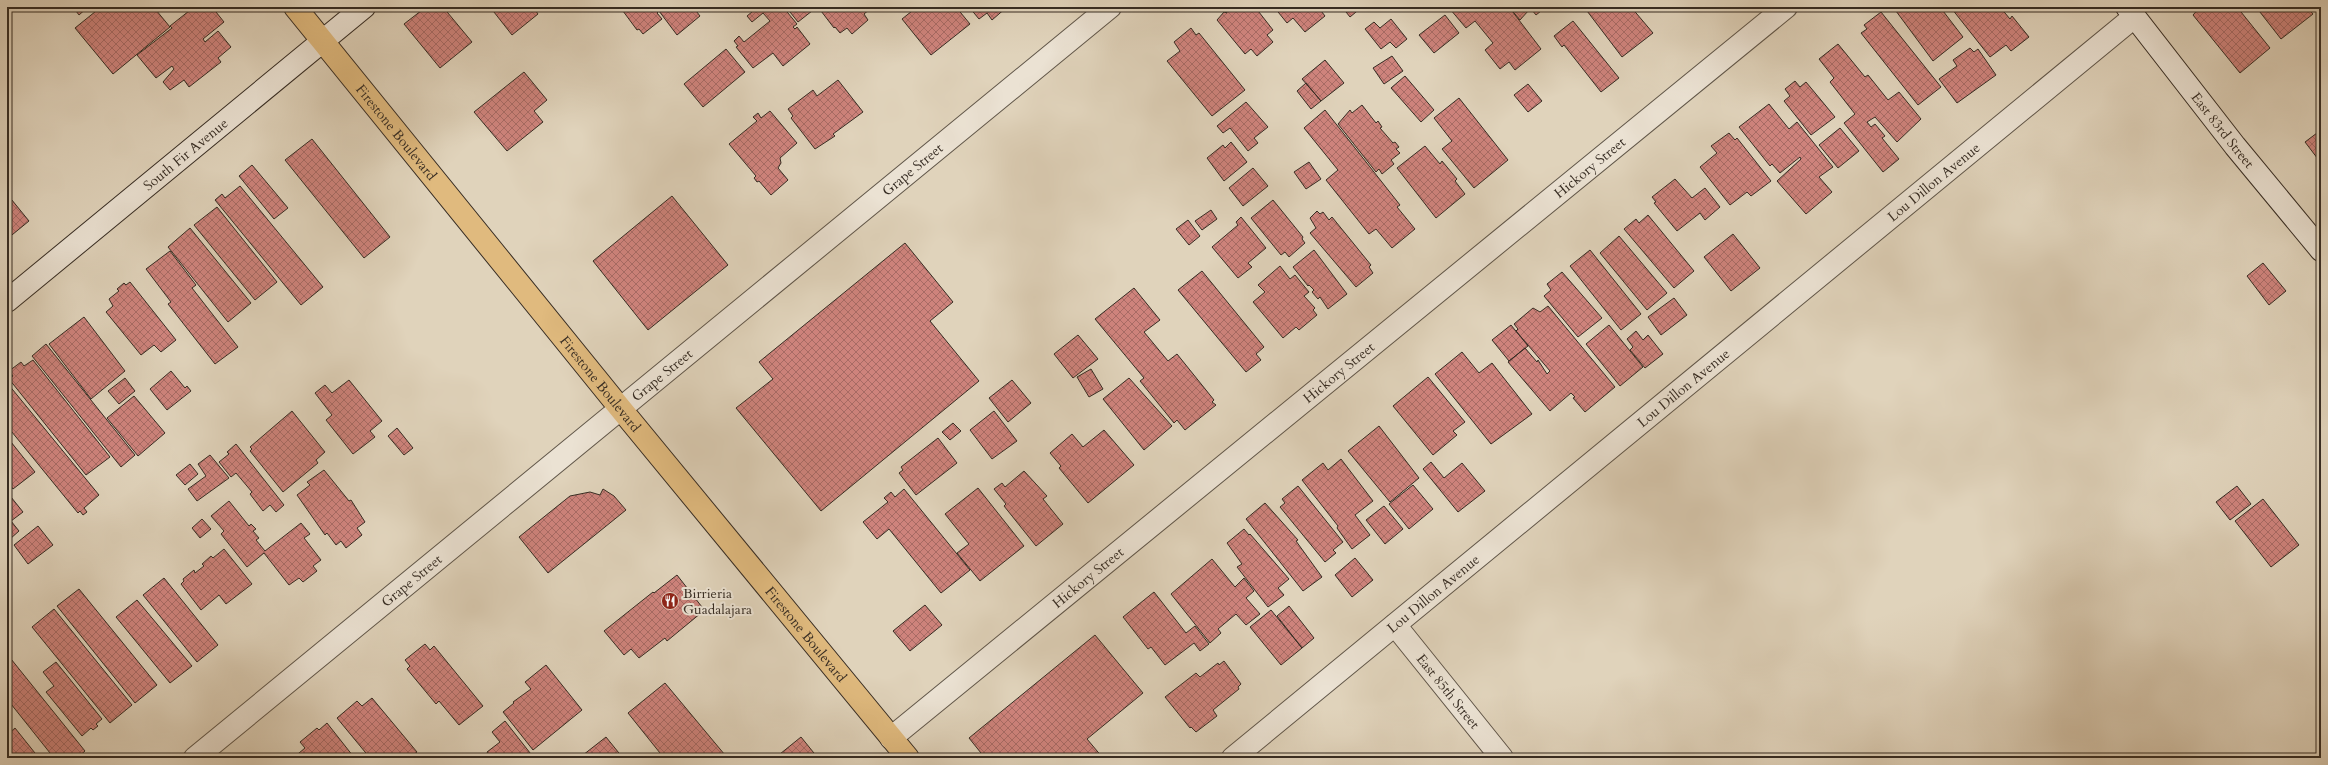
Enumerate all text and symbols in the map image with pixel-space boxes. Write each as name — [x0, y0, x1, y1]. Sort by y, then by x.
street label: Firestone Boulevard — [351, 80, 441, 185]
street label: East 83rd Street — [2187, 88, 2259, 173]
street label: South Fir Avenue — [139, 114, 232, 195]
street label: Hickory Street — [1550, 133, 1630, 203]
street label: Lou Dillon Avenue — [1884, 138, 1984, 226]
street label: Grape Street — [878, 139, 948, 200]
street label: Firestone Boulevard — [555, 332, 645, 437]
street label: Hickory Street — [1299, 337, 1379, 408]
street label: Grape Street — [628, 344, 697, 406]
street label: Lou Dillon Avenue — [1633, 344, 1734, 432]
street label: Hickory Street — [1048, 542, 1128, 613]
street label: Grape Street — [377, 550, 447, 611]
street label: Lou Dillon Avenue — [1383, 550, 1484, 638]
street label: Firestone Boulevard — [761, 583, 851, 687]
place label: Birrieria Guadalajara — [683, 584, 752, 619]
restaurant icon: Birrieria Guadalajara — [660, 591, 680, 611]
street label: East 85th Street — [1412, 650, 1484, 734]

